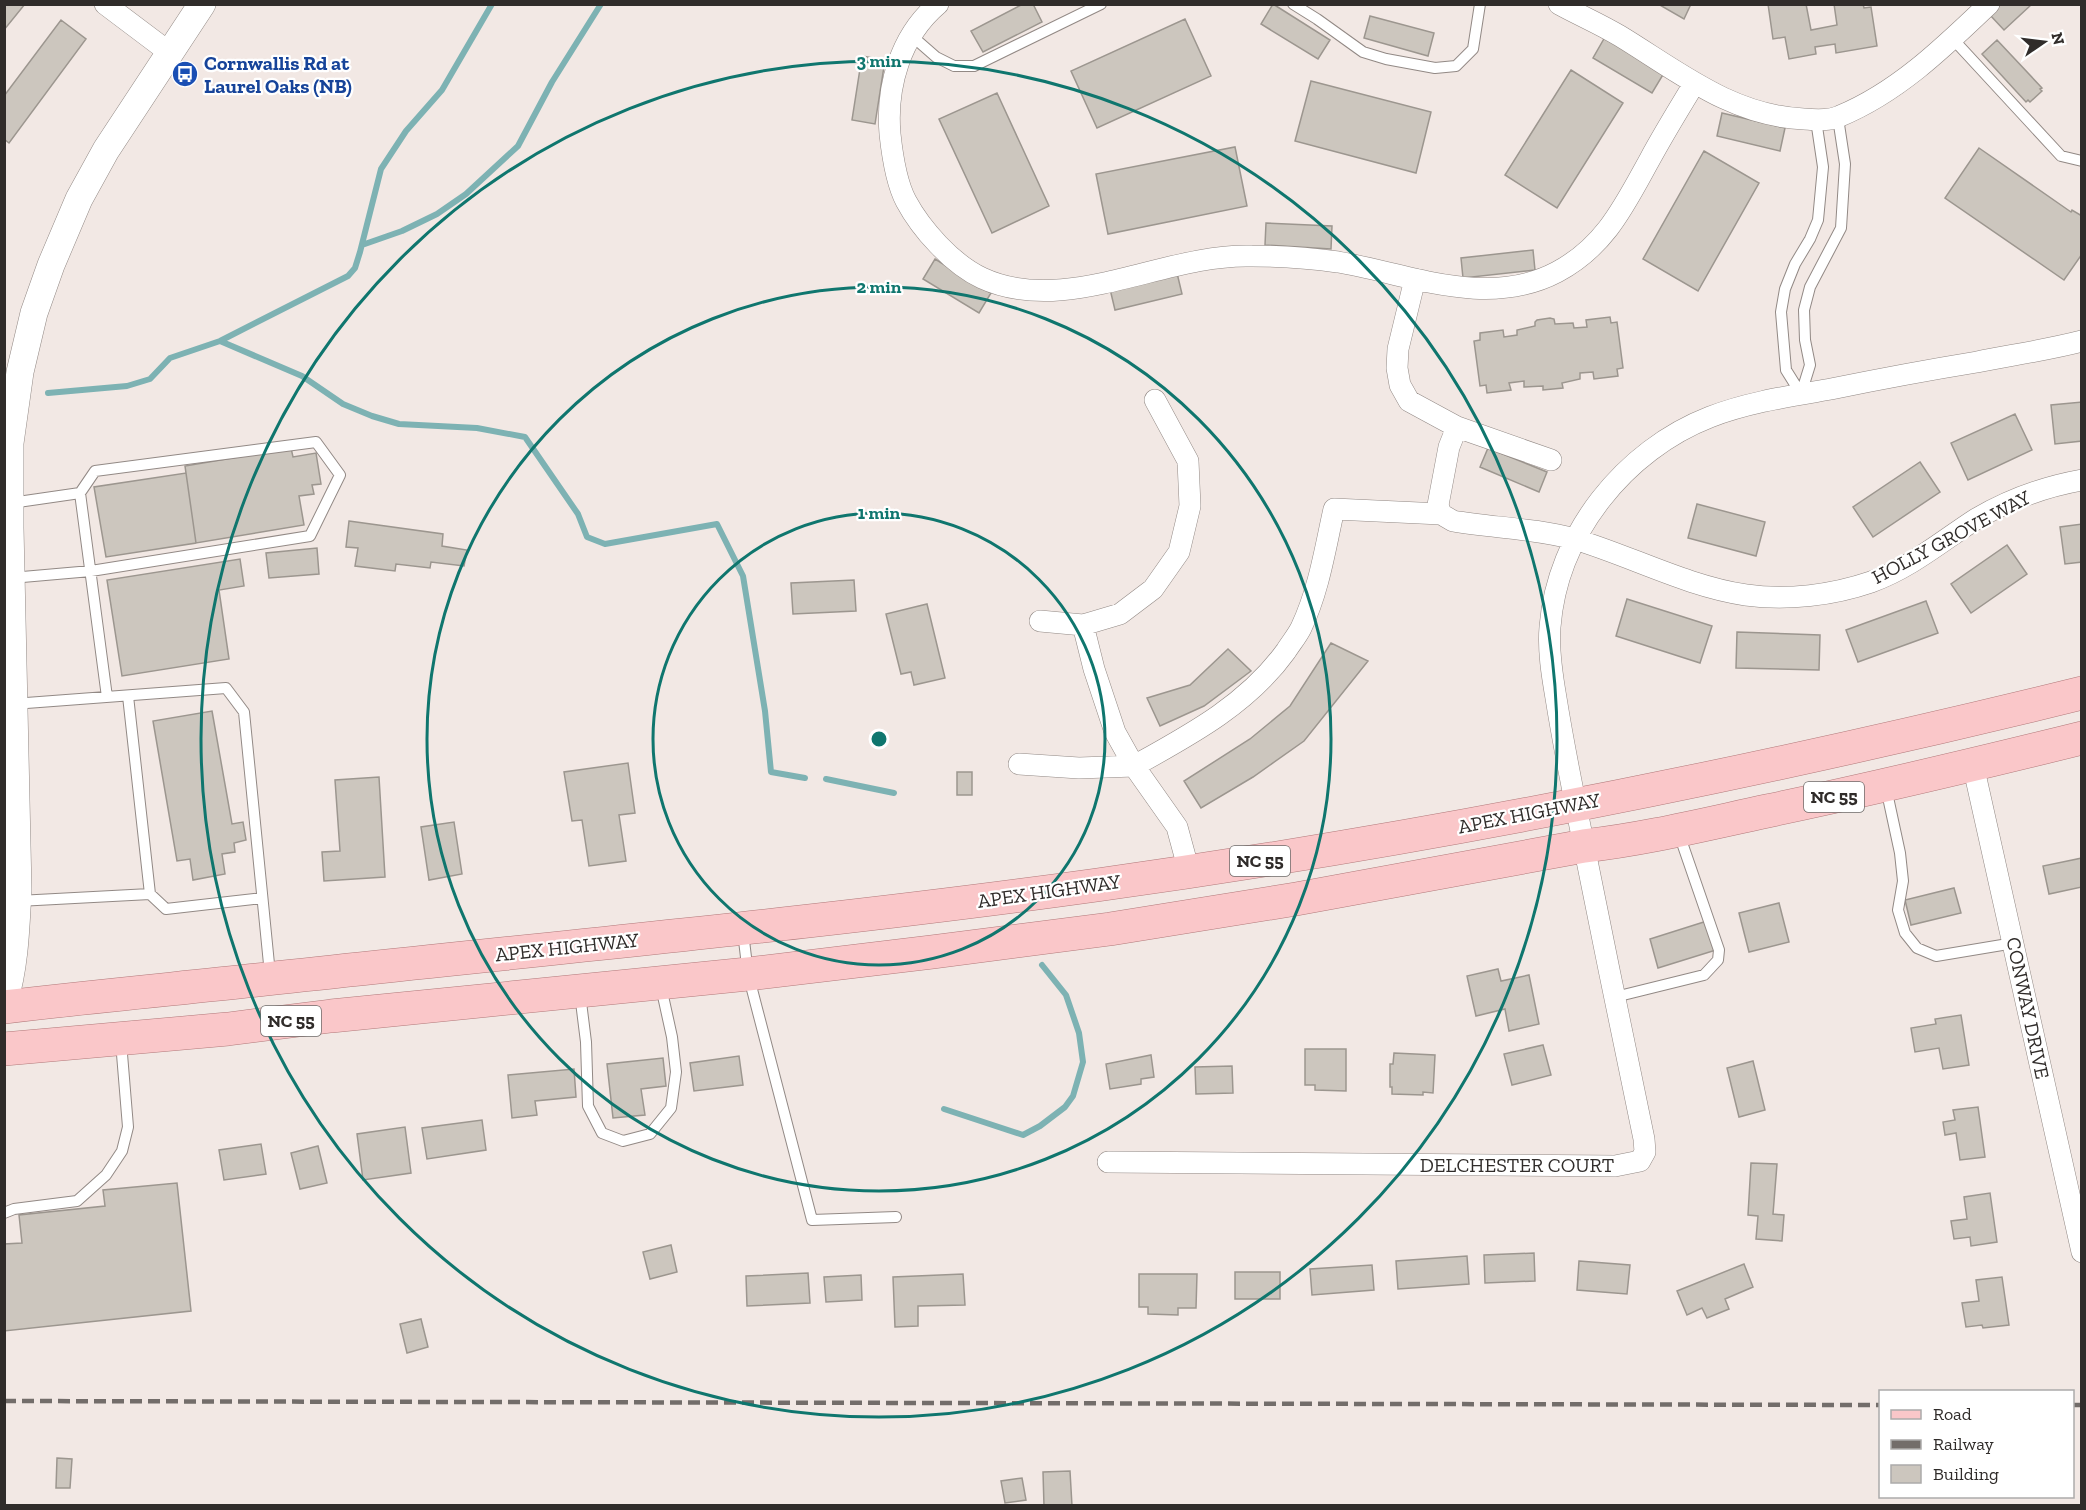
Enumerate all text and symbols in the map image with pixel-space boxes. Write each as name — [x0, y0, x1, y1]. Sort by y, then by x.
north arrow — [2014, 12, 2074, 72]
text: N — [2047, 30, 2069, 47]
text: 3 min — [857, 50, 902, 72]
place label: Cornwallis Rd at Laurel Oaks (NB) — [204, 51, 352, 98]
bus stop icon: Cornwallis Rd at Laurel Oaks (NB) — [170, 59, 200, 89]
text: 2 min — [857, 276, 902, 298]
street label: HOLLY GROVE WAY — [1868, 485, 2035, 589]
text: 1 min — [858, 502, 901, 524]
centre of rings — [869, 729, 889, 749]
road number: NC 55 — [1804, 782, 1864, 812]
street label: APEX HIGHWAY — [1456, 787, 1603, 839]
road number: NC 55 — [1230, 846, 1290, 876]
street label: APEX HIGHWAY — [976, 869, 1123, 913]
street label: APEX HIGHWAY — [494, 927, 641, 966]
street label: CONWAY DRIVE — [2001, 935, 2055, 1081]
road number: NC 55 — [261, 1006, 321, 1036]
street label: DELCHESTER COURT — [1420, 1153, 1614, 1177]
legend — [1879, 1390, 2074, 1498]
text: Road — [1933, 1403, 1972, 1425]
text: Railway — [1933, 1433, 1995, 1455]
text: Building — [1933, 1463, 1999, 1485]

